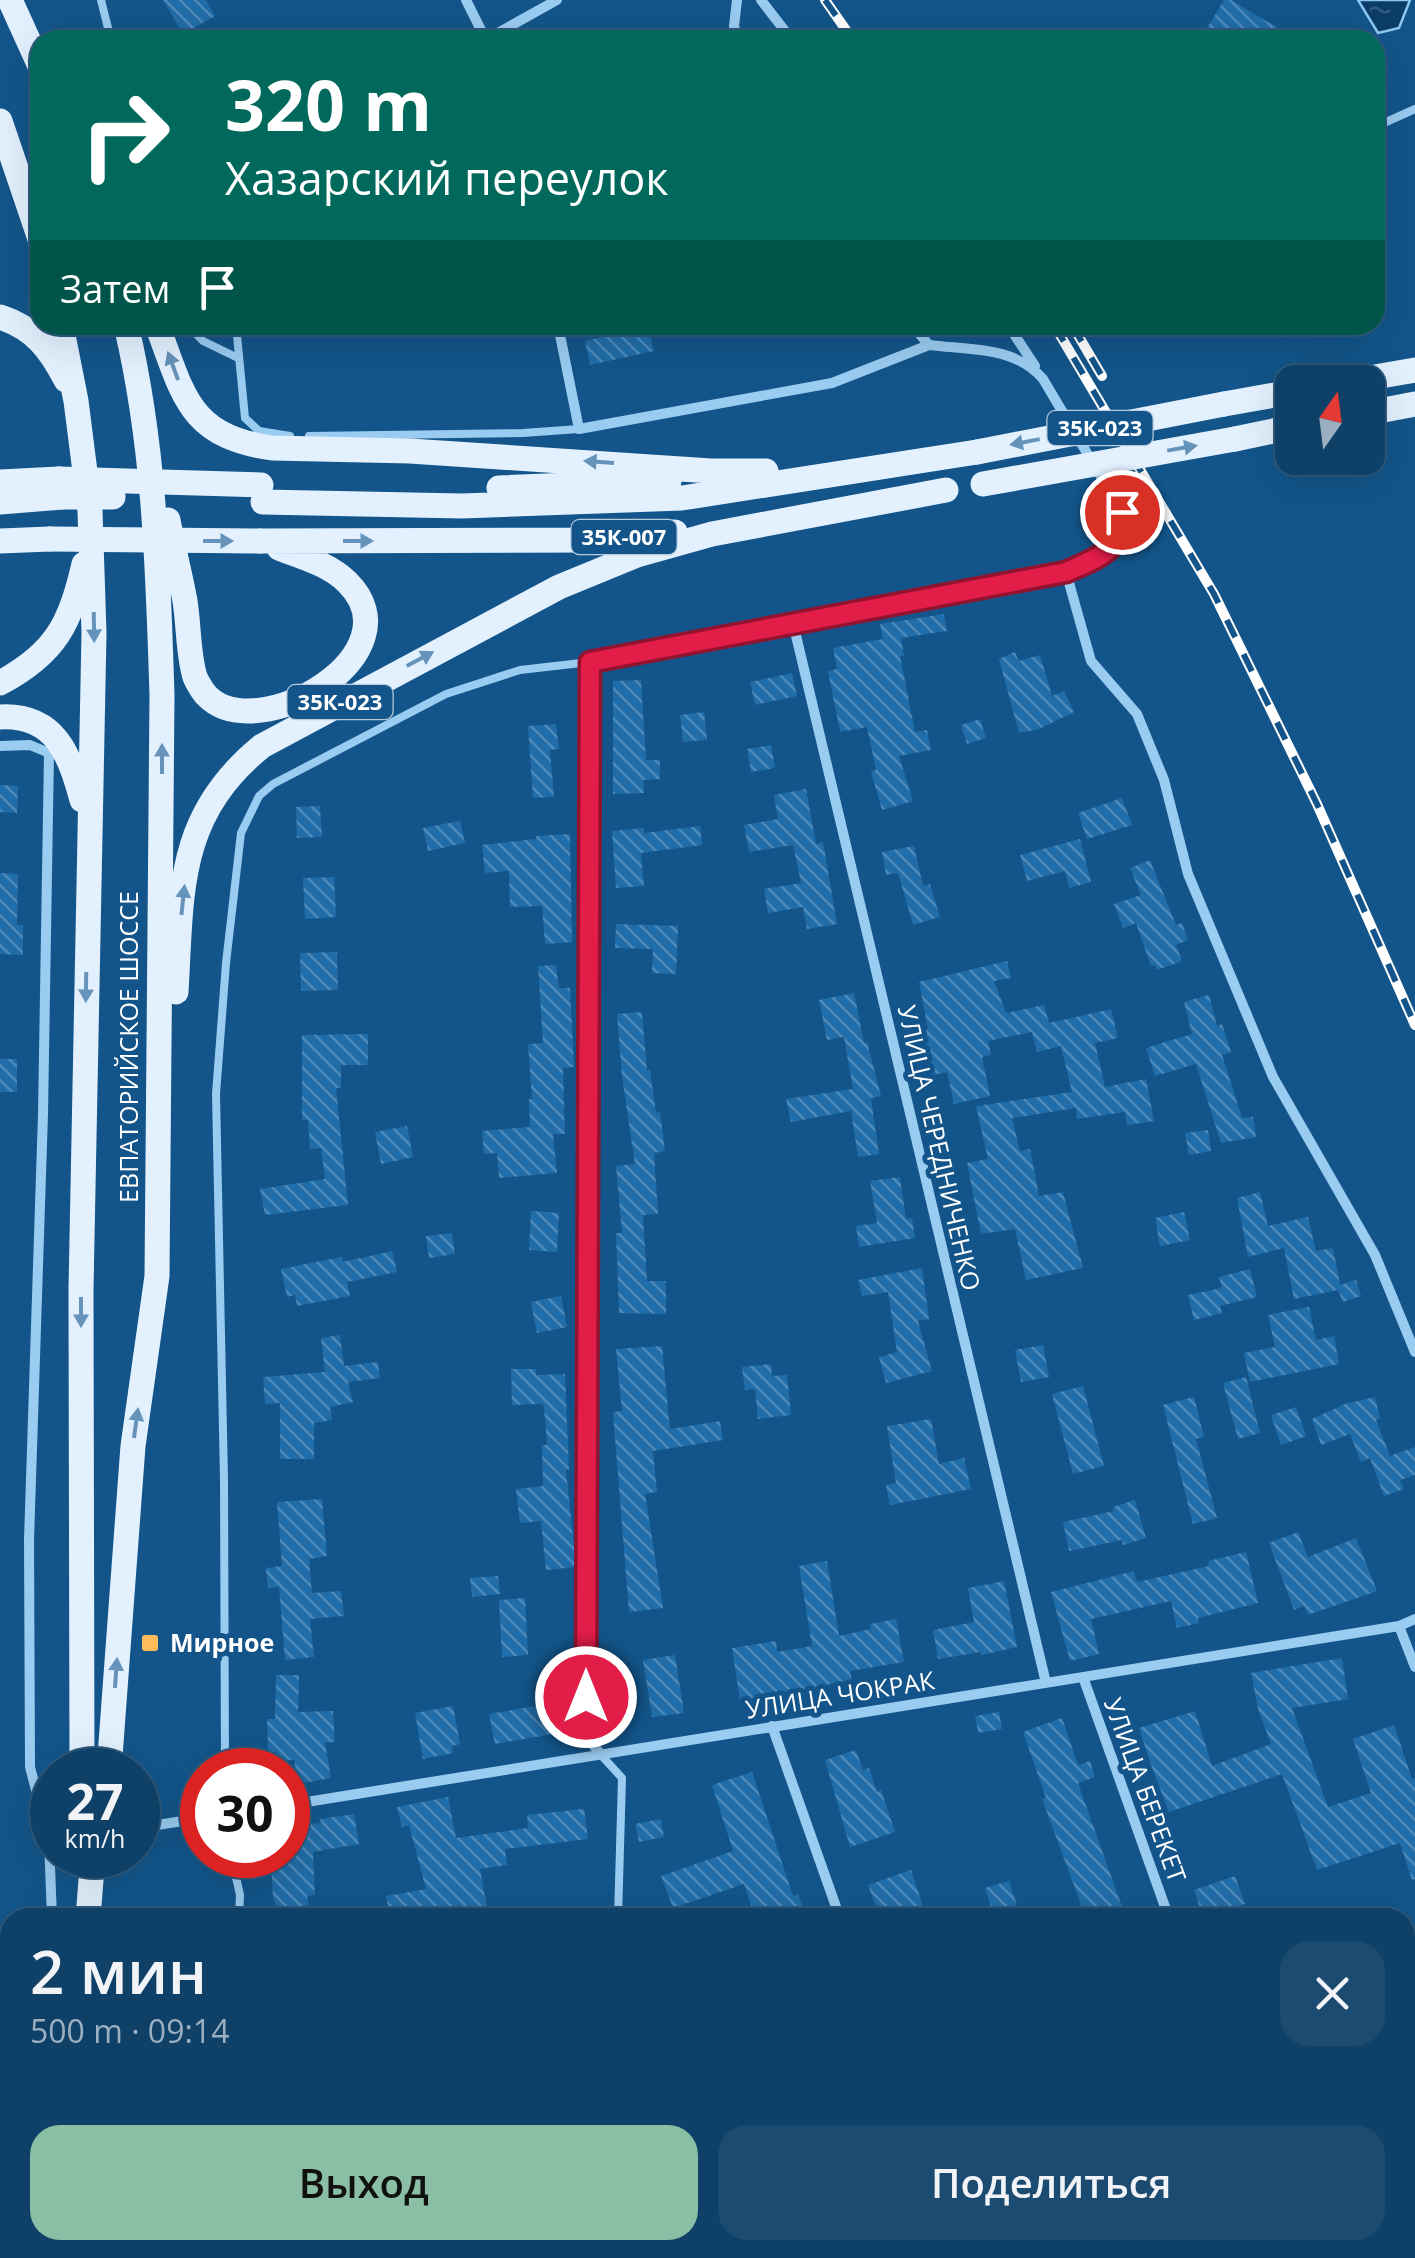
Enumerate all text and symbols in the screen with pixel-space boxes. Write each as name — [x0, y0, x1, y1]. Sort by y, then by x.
text: 320 m — [225, 56, 432, 152]
icon: right — [60, 70, 190, 200]
text: Хазарский переулок — [225, 147, 669, 208]
icon: arrive — [190, 260, 245, 315]
text: Затем — [60, 262, 170, 314]
one-way arrow — [165, 351, 180, 381]
north arrow — [1275, 365, 1385, 475]
map controls — [1275, 365, 1385, 475]
road number: 35К-023 — [1048, 411, 1152, 445]
one-way arrow — [1009, 435, 1040, 451]
one-way arrow — [1167, 440, 1199, 455]
one-way arrow — [582, 454, 614, 470]
pin — [1080, 470, 1165, 555]
icon: arrive — [1095, 485, 1150, 540]
road number: 35К-007 — [572, 520, 676, 554]
one-way arrow — [202, 533, 234, 549]
one-way arrow — [342, 533, 374, 549]
one-way arrow — [86, 612, 102, 644]
one-way arrow — [406, 651, 434, 669]
road number: 35К-023 — [288, 685, 392, 719]
one-way arrow — [154, 742, 170, 774]
one-way arrow — [175, 883, 191, 915]
street label: ЕВПАТОРИЙСКОЕ ШОССЕ — [111, 891, 145, 1203]
one-way arrow — [77, 971, 93, 1003]
street label: УЛИЦА ЧЕРЕДНИЧЕНКО — [891, 1002, 989, 1294]
one-way arrow — [73, 1296, 89, 1328]
one-way arrow — [129, 1407, 145, 1439]
place label: Мирное — [170, 1625, 274, 1659]
marker: Мирное — [139, 1632, 161, 1654]
position arrow — [534, 1645, 638, 1749]
one-way arrow — [109, 1656, 125, 1688]
street label: УЛИЦА ЧОКРАК — [743, 1662, 938, 1726]
street label: УЛИЦА БЕРЕКЕТ — [1097, 1693, 1195, 1887]
speed limit sign: 30 — [180, 1748, 310, 1878]
text: 27 — [66, 1767, 124, 1835]
text: km/h — [65, 1821, 125, 1855]
text: 2 мин — [30, 1930, 207, 2012]
button: close — [1280, 1941, 1385, 2046]
text: 500 m · 09:14 — [30, 2009, 229, 2052]
button: Выход — [30, 2125, 698, 2240]
button: Поделиться — [718, 2125, 1385, 2240]

